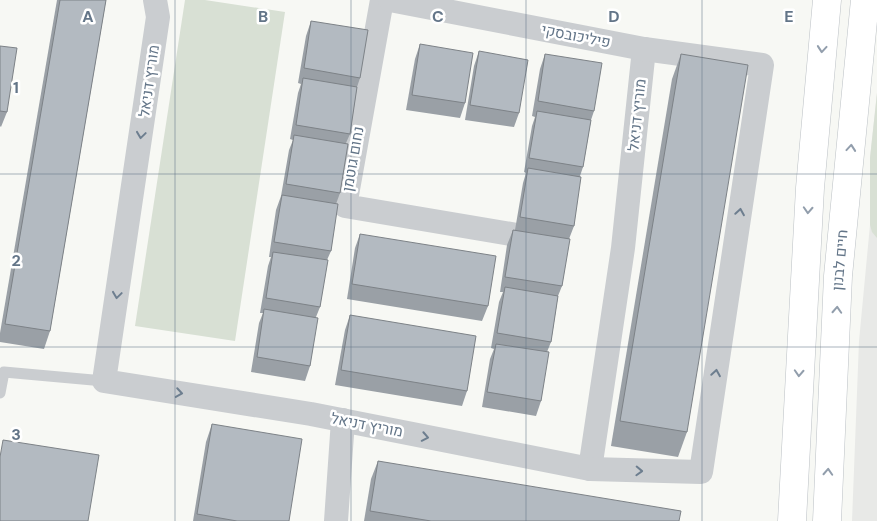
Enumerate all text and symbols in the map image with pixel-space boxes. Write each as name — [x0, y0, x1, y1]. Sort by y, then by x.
text: A — [82, 6, 94, 27]
text: B — [258, 6, 268, 27]
text: C — [432, 6, 444, 27]
text: D — [608, 6, 620, 27]
text: E — [784, 6, 794, 27]
street label: פיליכובסקי — [540, 20, 612, 52]
street label: מוריץ דניאל — [134, 43, 164, 119]
one-way arrow — [817, 45, 828, 53]
text: 1 — [13, 77, 19, 98]
street label: מוריץ דניאל — [623, 78, 651, 152]
street label: נחום גוטמן — [337, 125, 369, 193]
one-way arrow — [136, 130, 146, 139]
one-way arrow — [845, 144, 856, 152]
one-way arrow — [803, 207, 814, 215]
one-way arrow — [734, 208, 745, 216]
street label: חיים לבנון — [827, 229, 853, 291]
text: 2 — [11, 250, 21, 271]
one-way arrow — [112, 291, 122, 300]
one-way arrow — [831, 306, 842, 314]
one-way arrow — [710, 368, 721, 376]
one-way arrow — [794, 369, 805, 377]
one-way arrow — [175, 387, 184, 397]
street label: מוריץ דניאל — [329, 408, 405, 442]
text: 3 — [11, 424, 21, 445]
one-way arrow — [421, 431, 430, 441]
one-way arrow — [635, 465, 643, 476]
one-way arrow — [823, 468, 834, 476]

